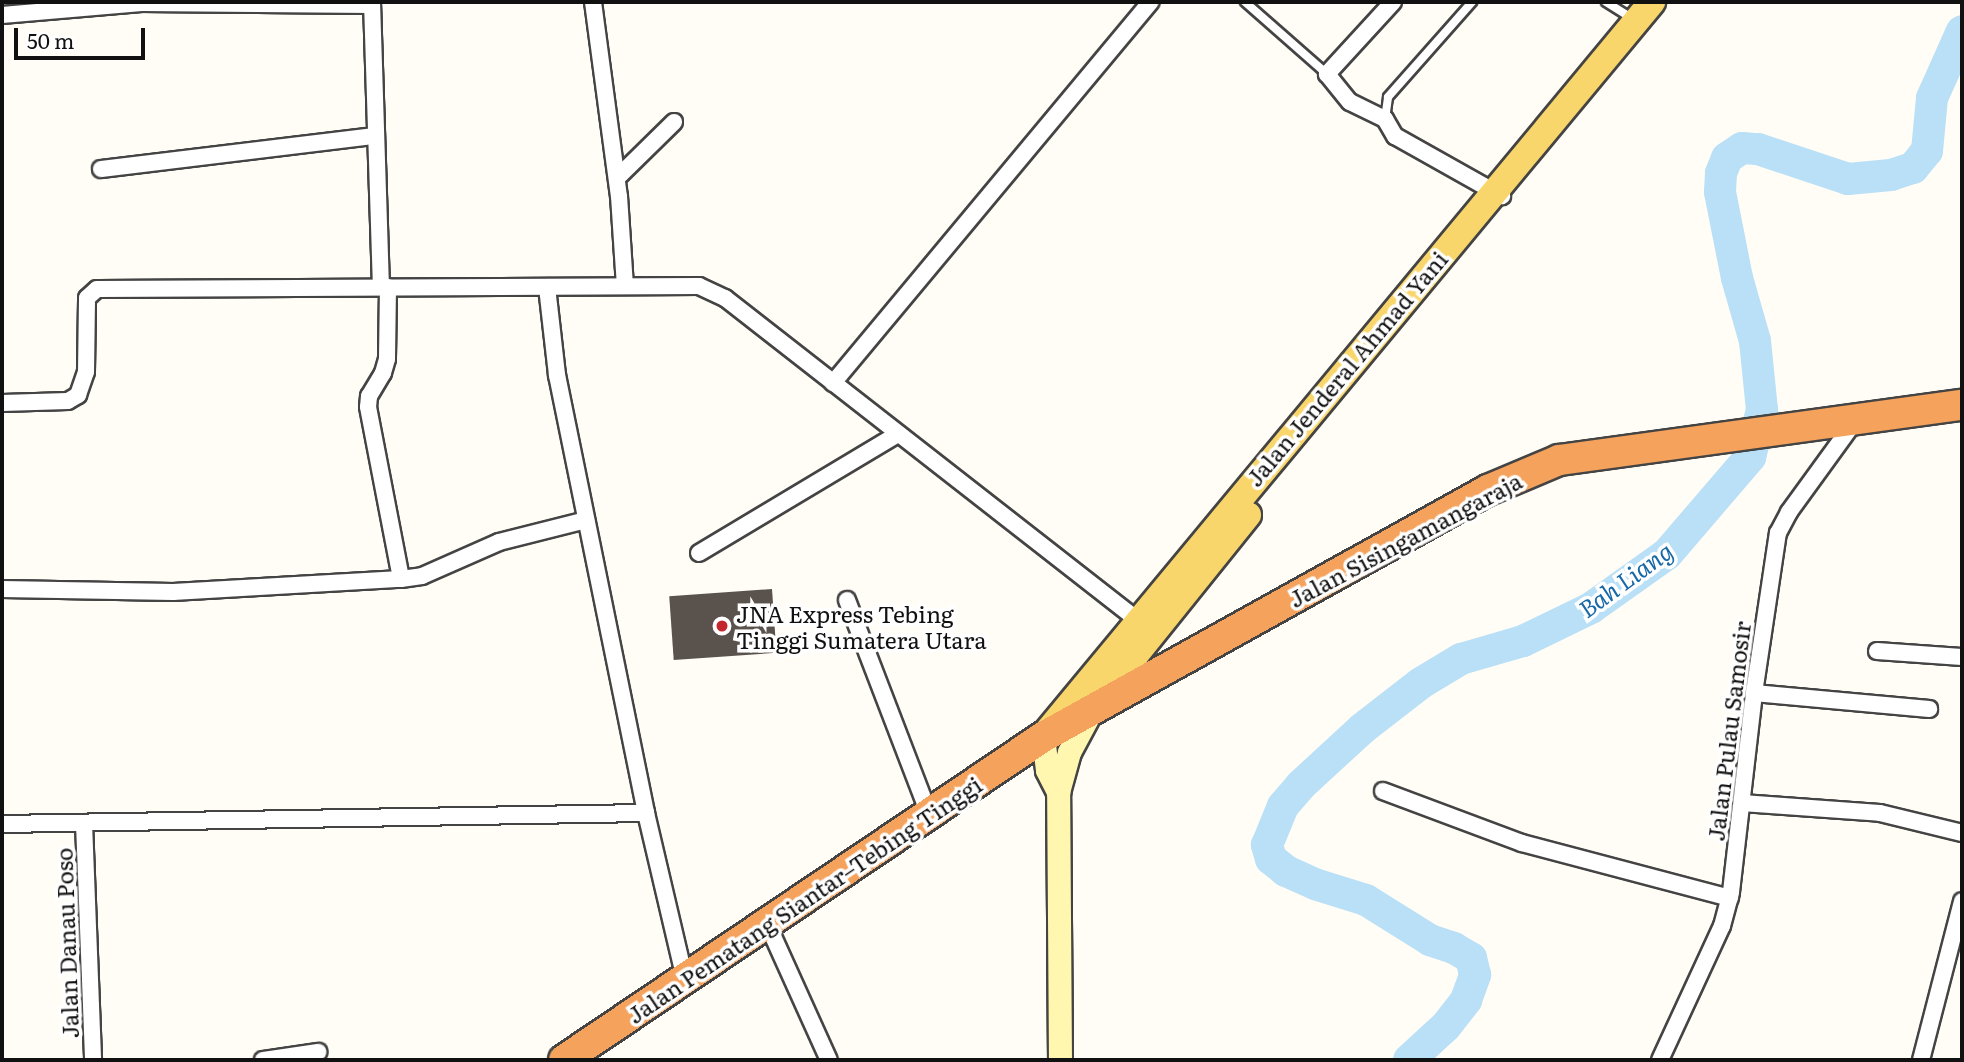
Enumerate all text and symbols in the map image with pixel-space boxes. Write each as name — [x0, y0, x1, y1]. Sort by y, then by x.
scale bar — [18, 14, 149, 58]
text: 50 m — [27, 24, 74, 55]
street label: Jalan Jenderal Ahmad Yani — [1240, 245, 1452, 491]
street label: Jalan Sisingamangaraja — [1284, 466, 1526, 612]
water label: Bah Liang — [1572, 535, 1678, 623]
place label: JNA Express Tebing Tinggi Sumatera Utara — [736, 599, 987, 653]
marker: JNA Express Tebing Tinggi Sumatera Utara — [714, 618, 730, 634]
street label: Jalan Pulau Samosir — [1701, 620, 1755, 842]
street label: Jalan Pematang Siantar–Tebing Tinggi — [622, 770, 986, 1028]
street label: Jalan Danau Poso — [49, 847, 83, 1039]

